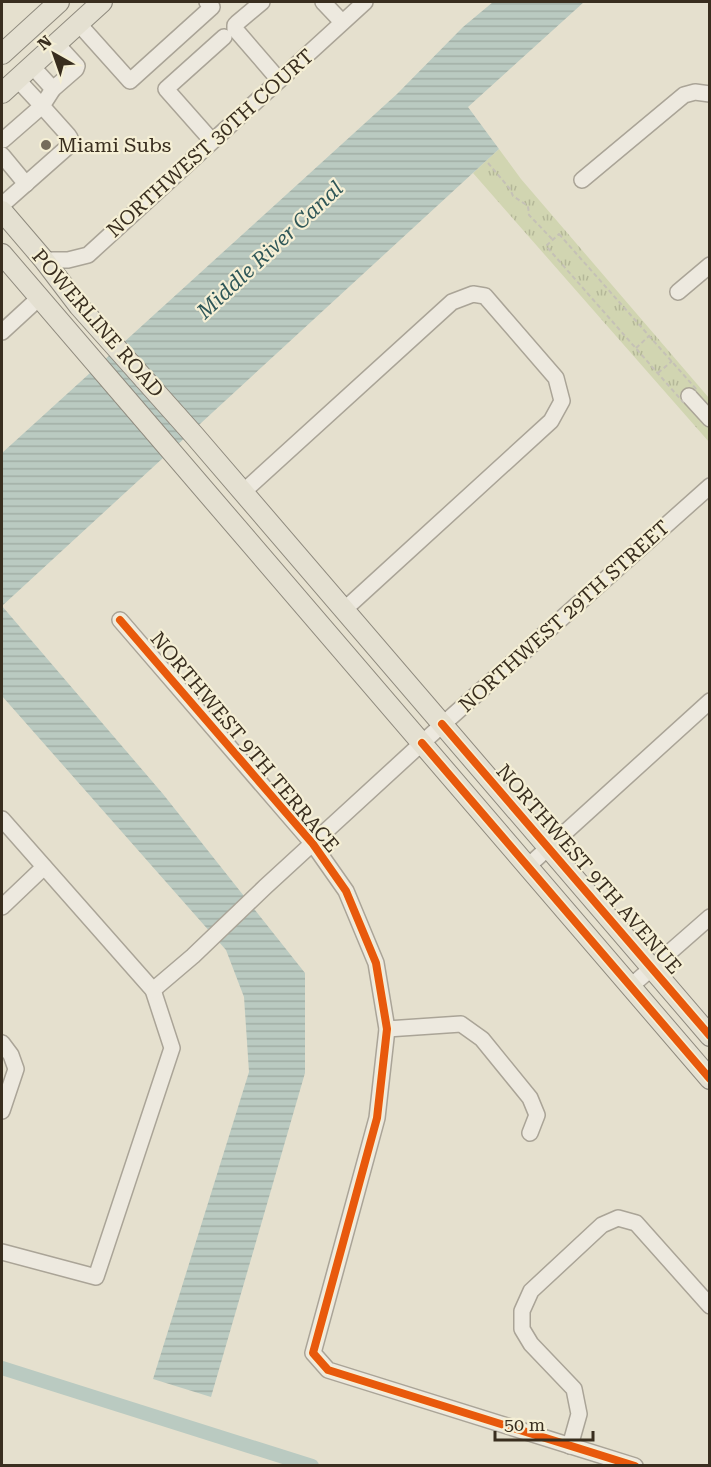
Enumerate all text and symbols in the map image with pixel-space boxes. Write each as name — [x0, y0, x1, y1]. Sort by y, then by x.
north arrow — [24, 24, 84, 84]
text: N — [34, 32, 56, 54]
street label: NORTHWEST 30TH COURT — [102, 44, 318, 242]
place label: Miami Subs — [58, 133, 171, 157]
marker: Miami Subs — [39, 138, 53, 152]
water label: Middle River Canal — [192, 176, 348, 324]
street label: POWERLINE ROAD — [27, 244, 169, 402]
street label: NORTHWEST 29TH STREET — [454, 515, 674, 717]
street label: NORTHWEST 9TH TERRACE — [146, 627, 344, 857]
street label: NORTHWEST 9TH AVENUE — [491, 759, 687, 979]
scale bar — [495, 1404, 592, 1442]
text: 50 m — [504, 1414, 545, 1435]

